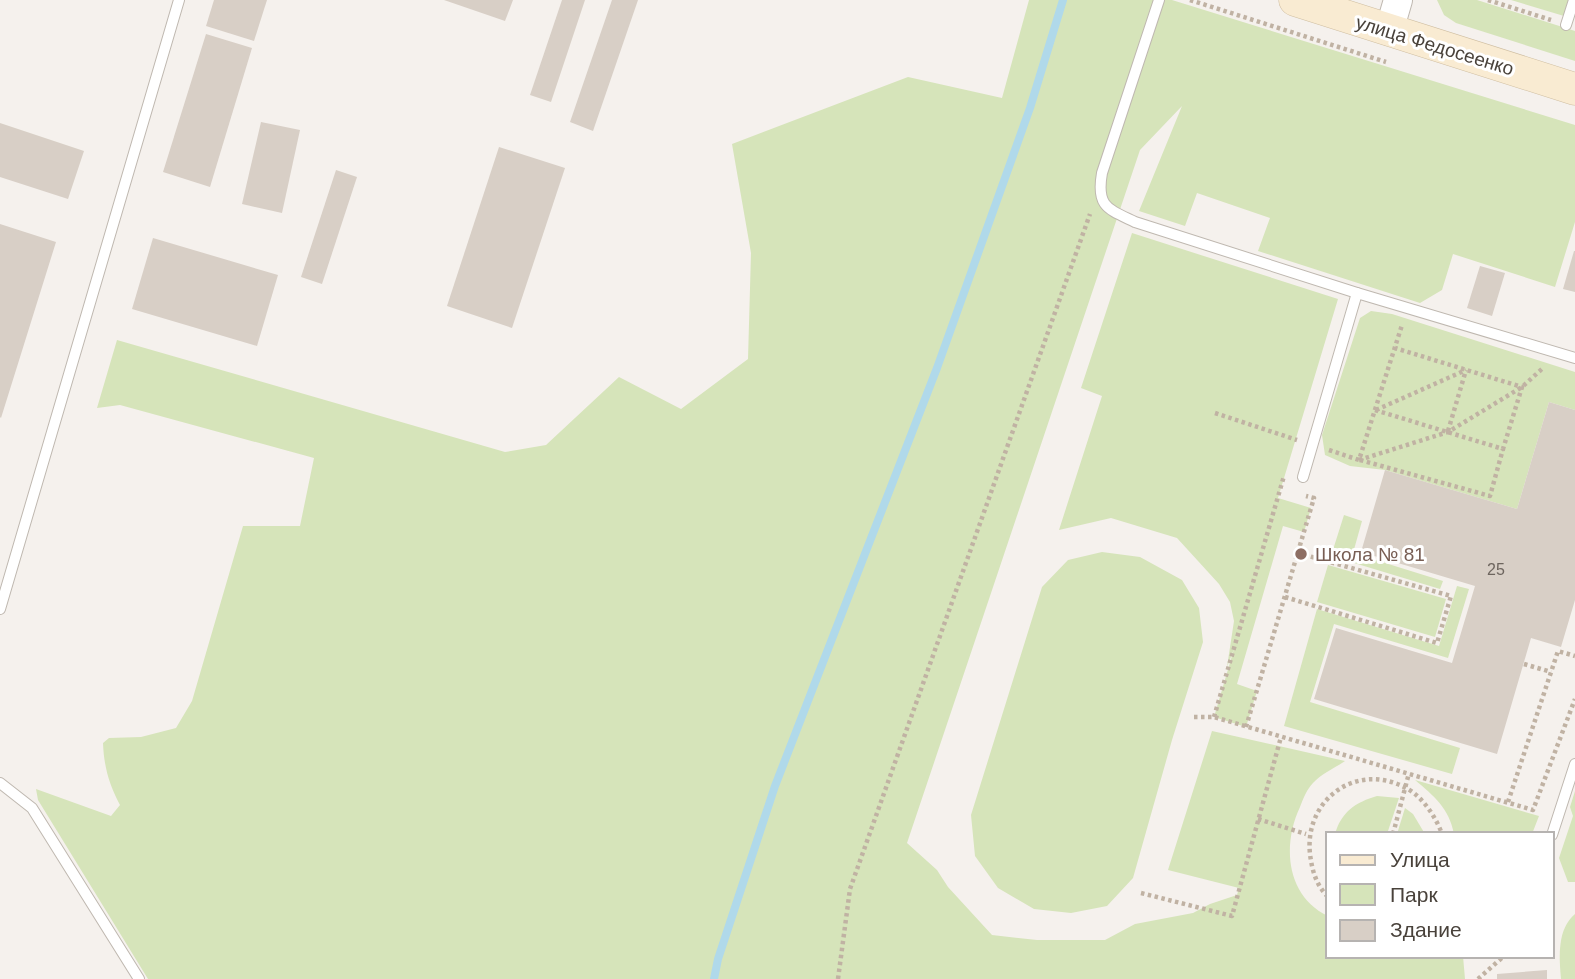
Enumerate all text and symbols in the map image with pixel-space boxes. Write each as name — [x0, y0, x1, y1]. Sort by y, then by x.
street label: улица Федосеенко — [1353, 11, 1516, 79]
place label: Школа № 81 — [1315, 544, 1425, 565]
marker: Школа № 81 — [1293, 546, 1309, 562]
house number: 25 — [1487, 561, 1505, 578]
legend — [1326, 832, 1554, 958]
text: Улица — [1390, 848, 1450, 871]
text: Парк — [1390, 883, 1438, 906]
text: Здание — [1390, 918, 1462, 941]

